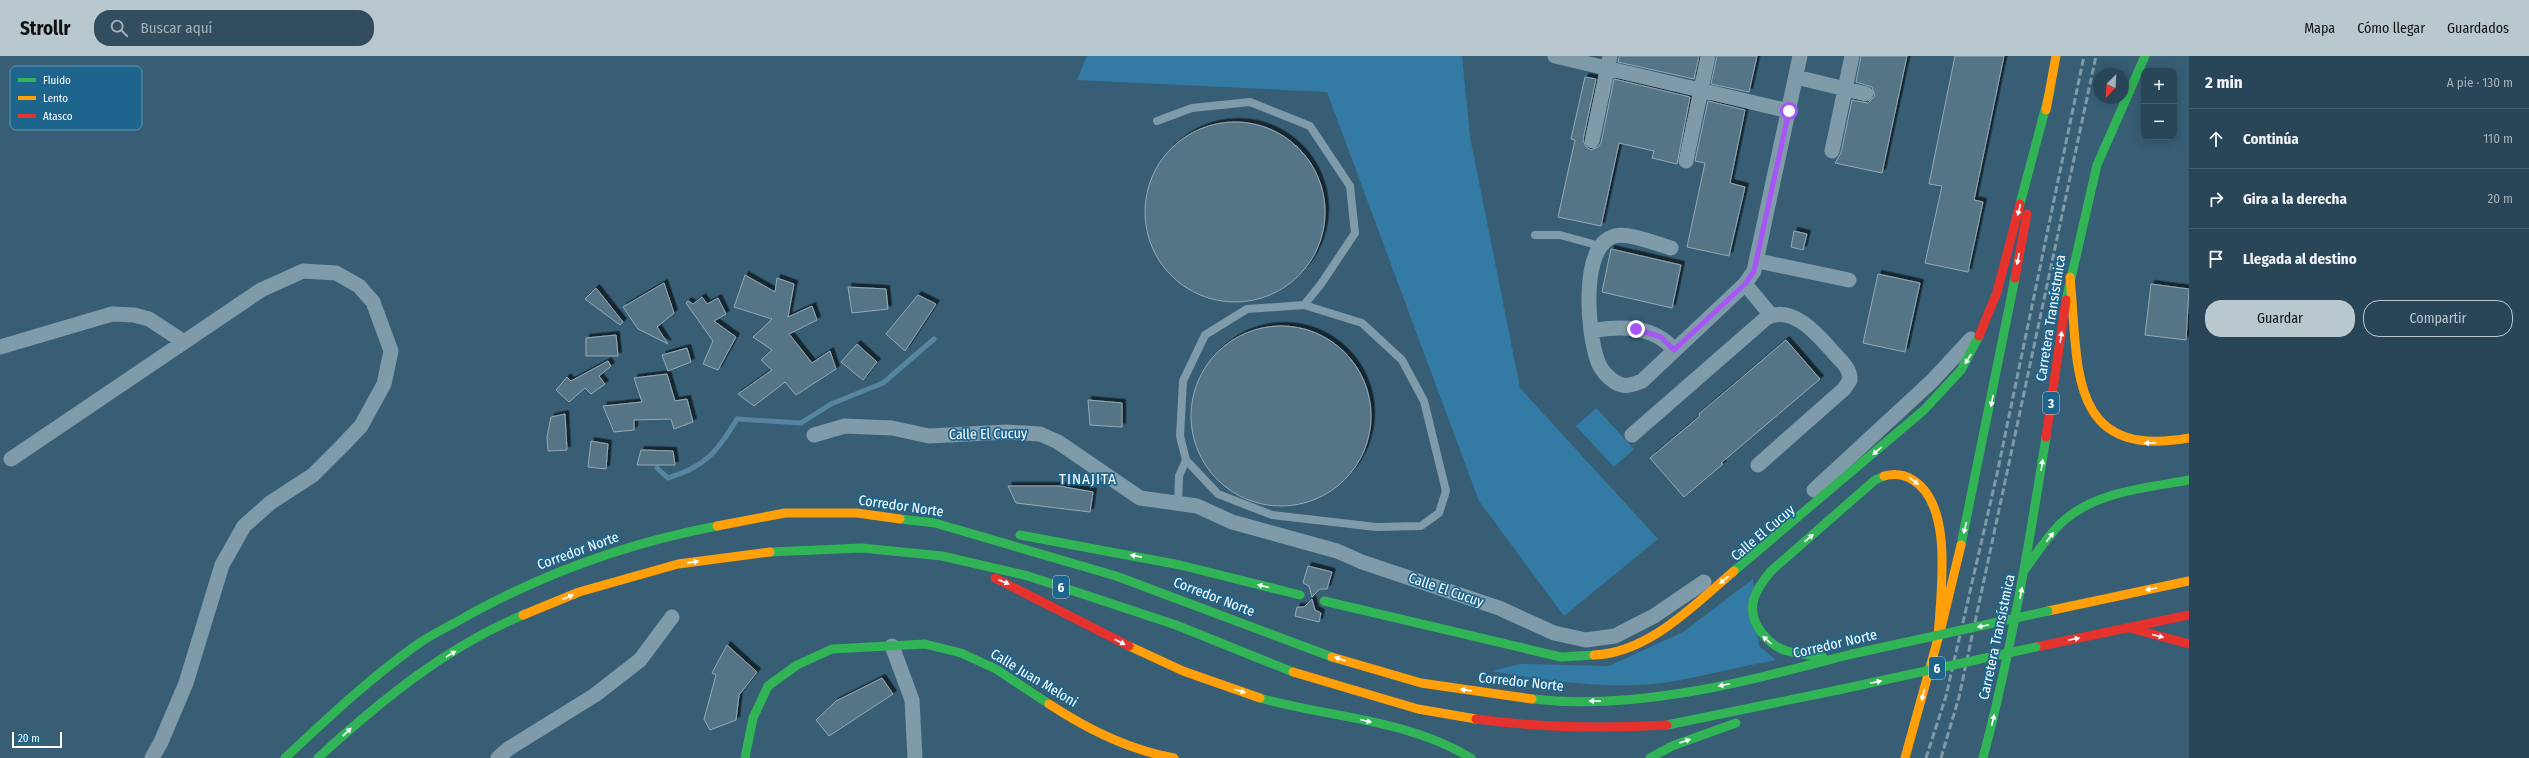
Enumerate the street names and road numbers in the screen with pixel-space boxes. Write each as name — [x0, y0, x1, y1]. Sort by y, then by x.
street label: Carretera Transístmica — [2033, 253, 2069, 382]
road number: 3 — [2043, 392, 2059, 414]
street label: Calle El Cucuy — [949, 425, 1028, 443]
street label: Corredor Norte — [857, 492, 945, 520]
street label: Calle El Cucuy — [1728, 501, 1799, 565]
street label: Corredor Norte — [535, 528, 621, 574]
street label: Calle El Cucuy — [1406, 569, 1487, 611]
street label: Carretera Transístmica — [1975, 573, 2019, 701]
street label: Corredor Norte — [1171, 574, 1257, 620]
road number: 6 — [1053, 576, 1069, 598]
street label: Corredor Norte — [1791, 626, 1879, 662]
street label: Calle Juan Meloni — [987, 645, 1081, 711]
road number: 6 — [1929, 657, 1945, 679]
street label: Corredor Norte — [1478, 669, 1565, 695]

